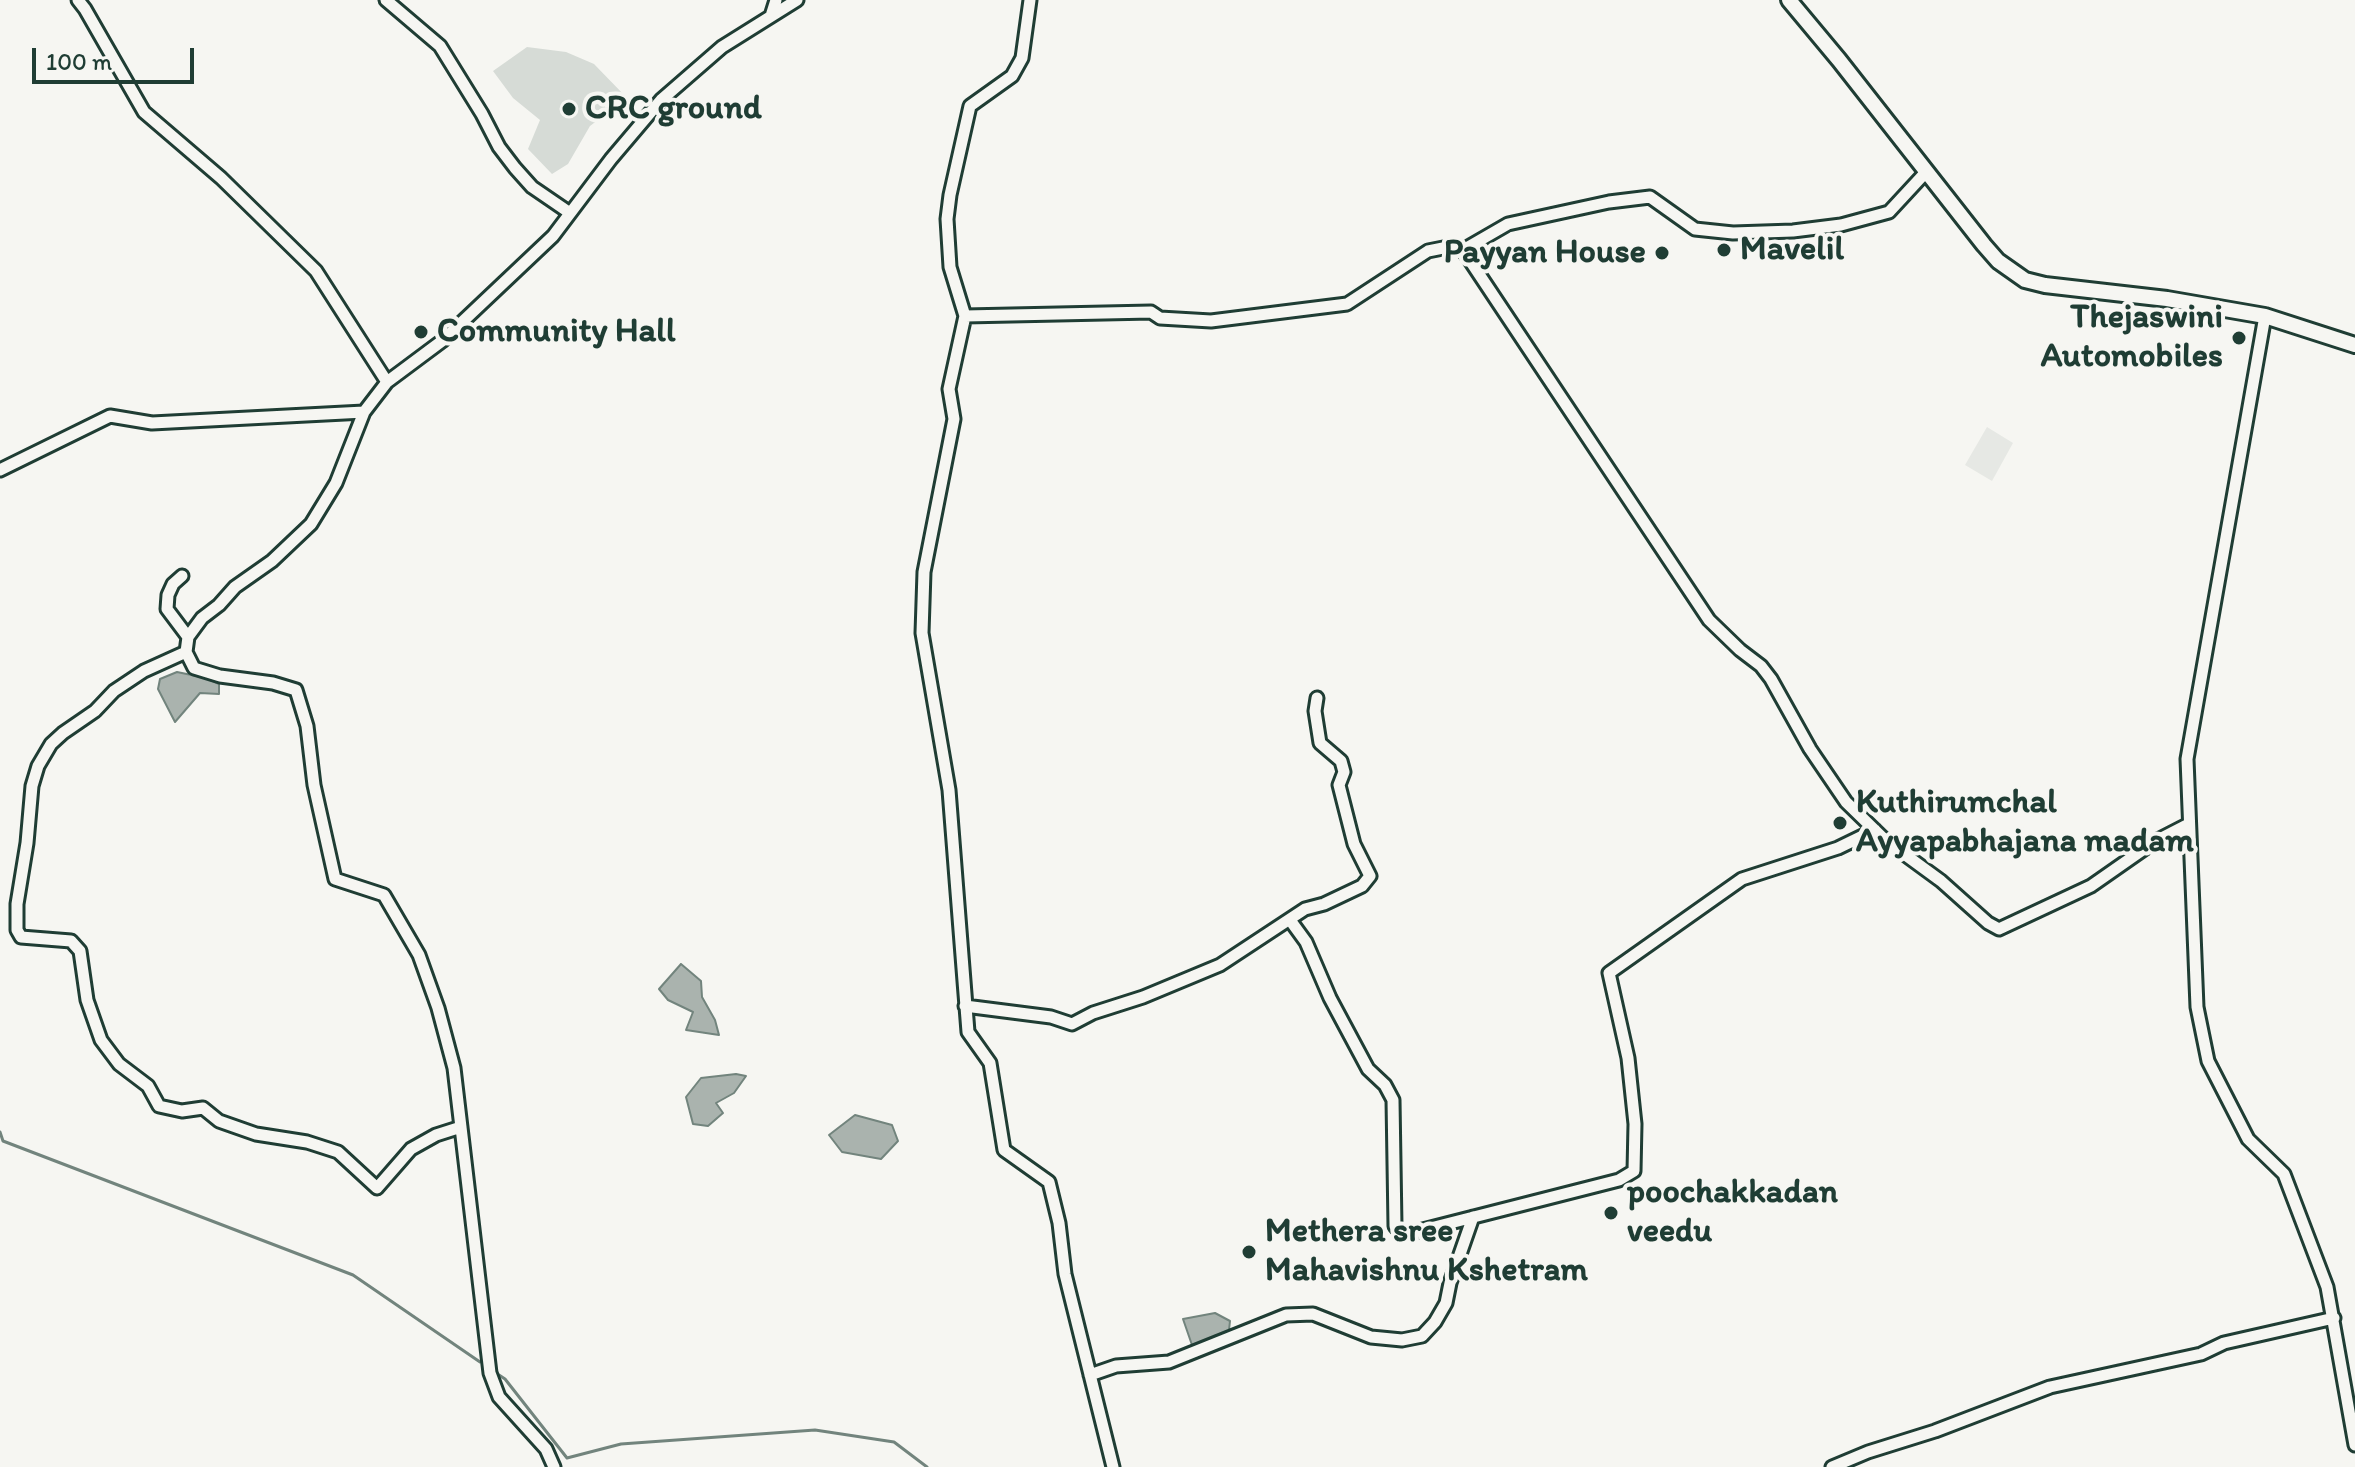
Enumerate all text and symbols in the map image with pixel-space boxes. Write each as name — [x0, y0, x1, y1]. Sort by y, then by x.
scale bar — [36, 32, 198, 82]
text: 100 m — [46, 47, 112, 76]
place label: CRC ground — [585, 89, 762, 129]
marker: CRC ground — [560, 100, 578, 118]
place label: Mavelil — [1740, 230, 1844, 270]
place label: Payyan House — [1444, 233, 1646, 273]
marker: Mavelil — [1715, 241, 1733, 259]
marker: Payyan House — [1653, 244, 1671, 262]
place label: Thejaswini Automobiles — [2041, 298, 2223, 378]
place label: Community Hall — [437, 312, 676, 352]
marker: Community Hall — [412, 323, 430, 341]
marker: Thejaswini Automobiles — [2230, 329, 2248, 347]
place label: Kuthirumchal Ayyapabhajana madam — [1856, 783, 2194, 862]
marker: Kuthirumchal Ayyapabhajana madam — [1831, 814, 1849, 832]
place label: poochakkadan veedu — [1627, 1173, 1838, 1252]
marker: poochakkadan veedu — [1602, 1204, 1620, 1222]
place label: Methera sree Mahavishnu Kshetram — [1265, 1212, 1588, 1292]
marker: Methera sree Mahavishnu Kshetram — [1240, 1243, 1258, 1261]

